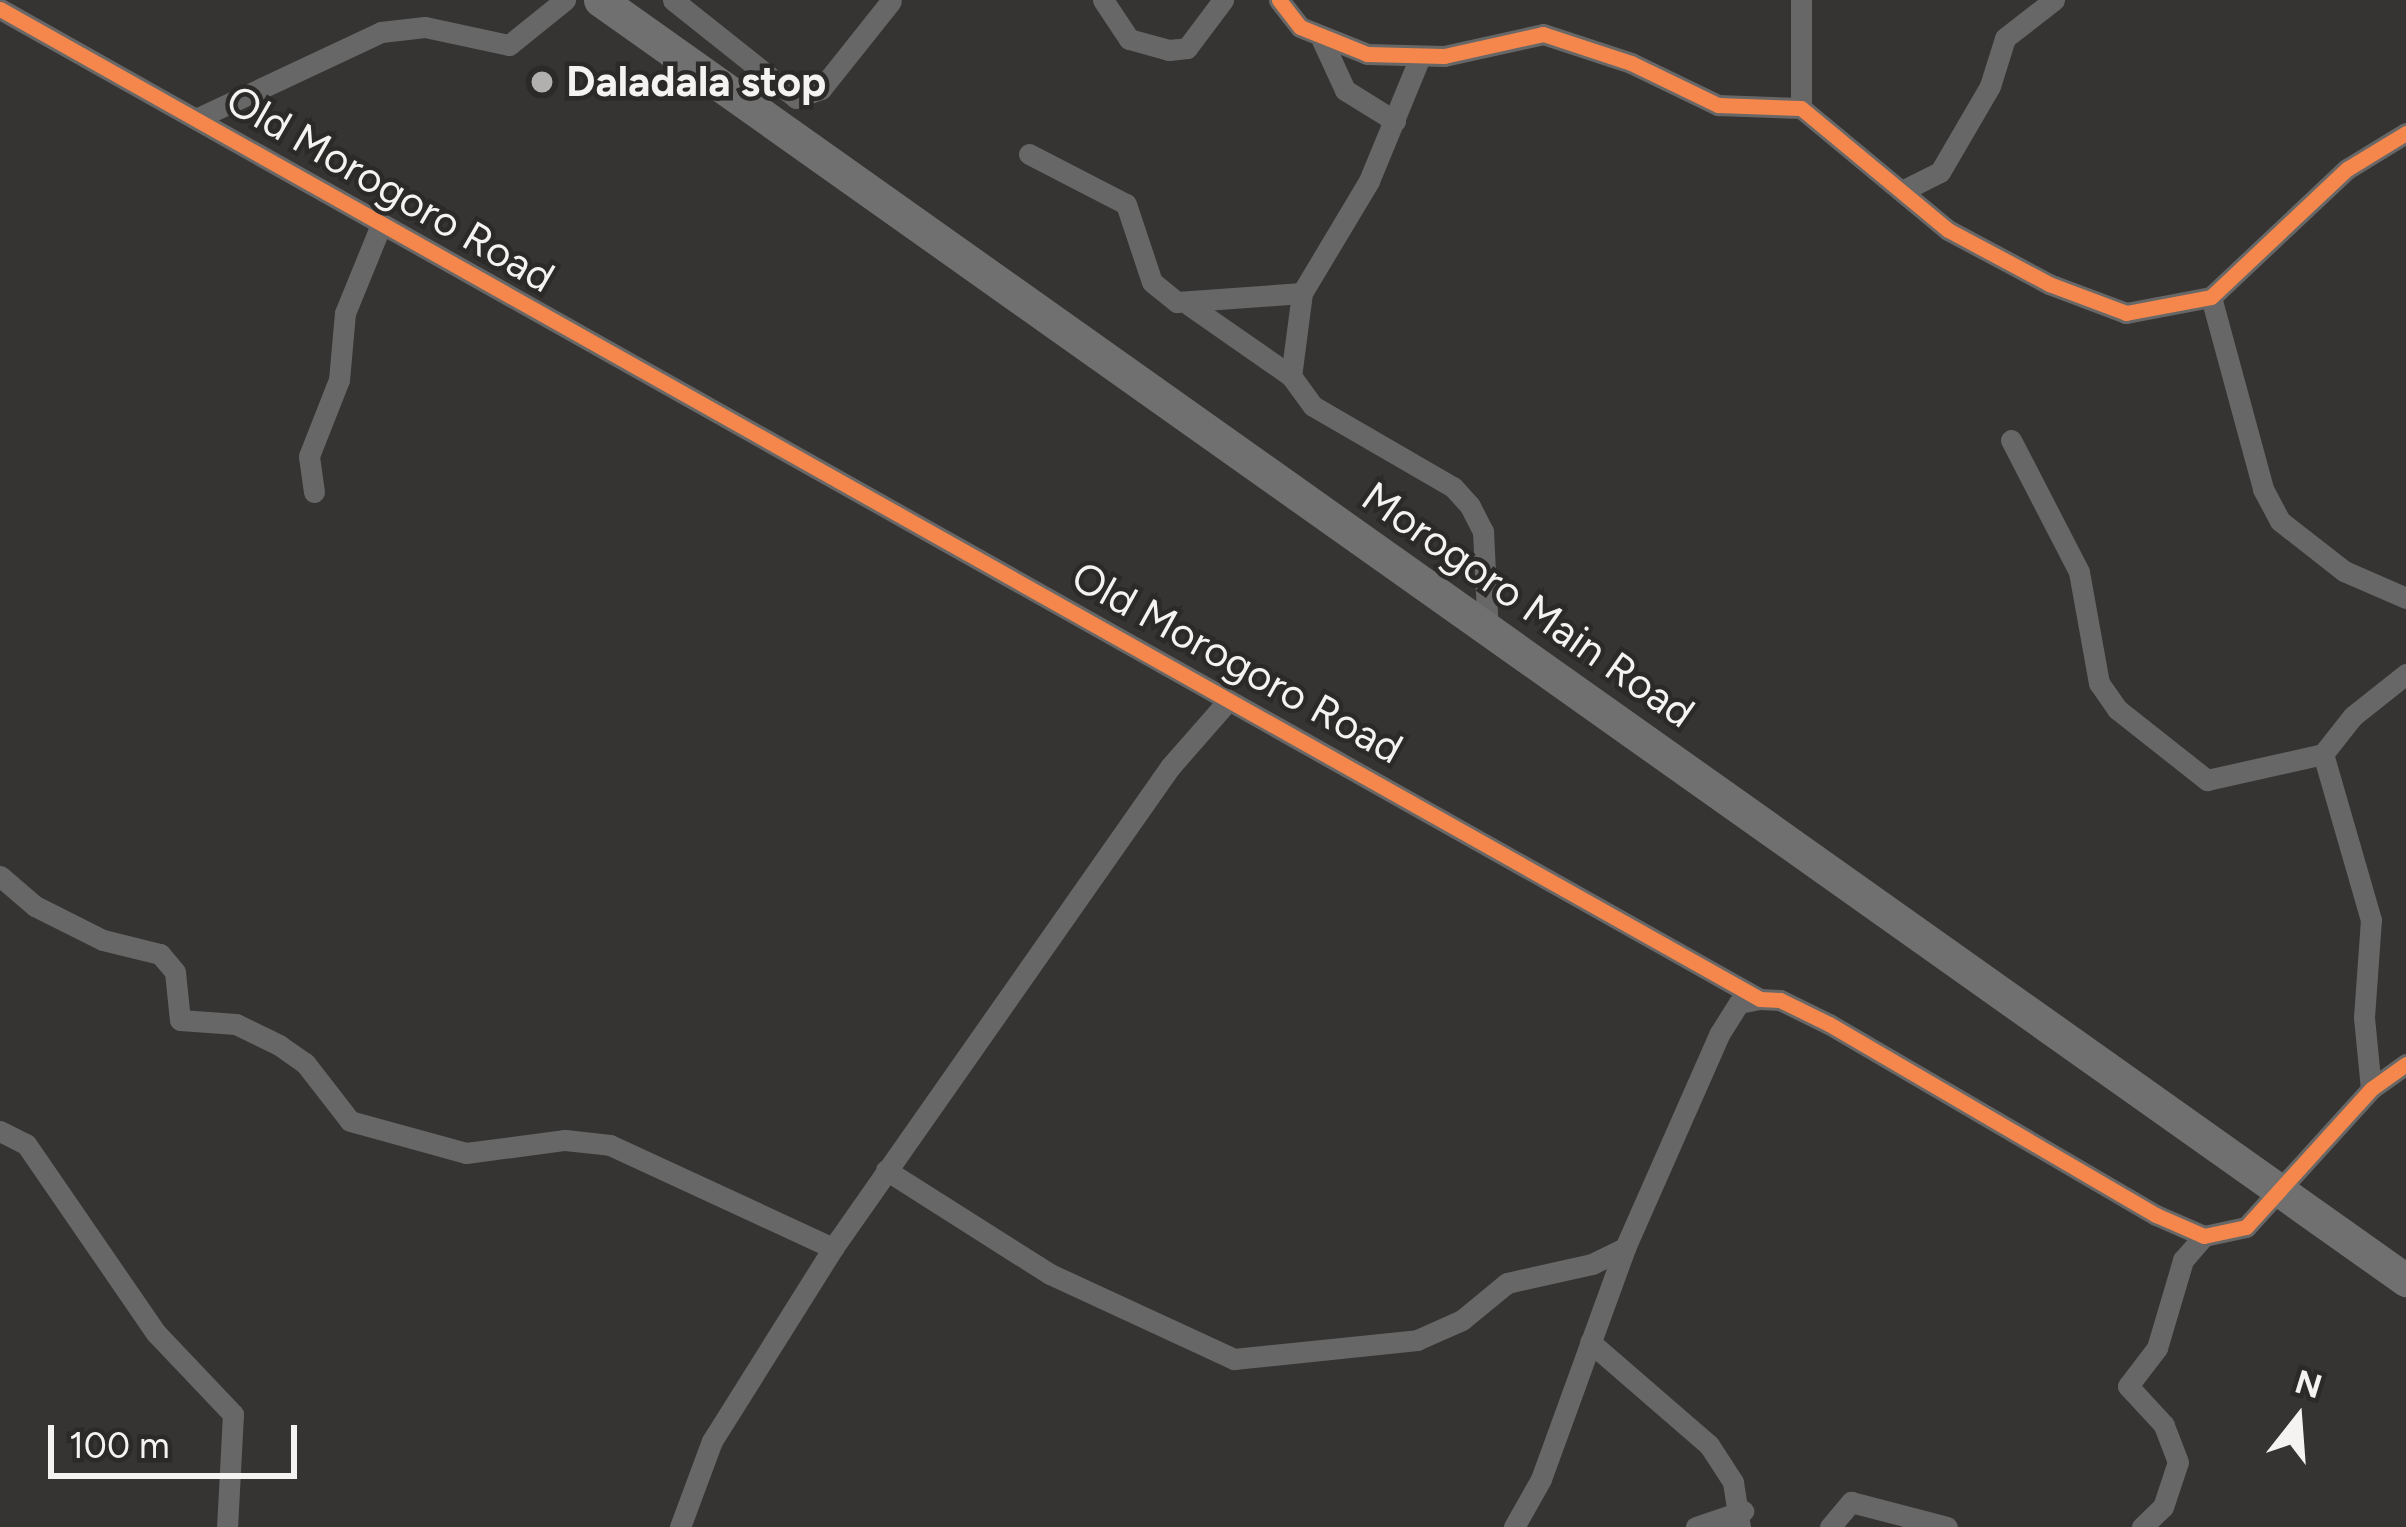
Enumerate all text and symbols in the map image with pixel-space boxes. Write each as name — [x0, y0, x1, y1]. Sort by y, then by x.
place label: Daladala stop — [566, 57, 826, 107]
marker: Daladala stop — [529, 69, 555, 95]
street label: Old Morogoro Road — [217, 75, 563, 303]
street label: Morogoro Main Road — [1352, 471, 1704, 739]
street label: Old Morogoro Road — [1063, 551, 1411, 775]
north arrow — [2238, 1359, 2358, 1479]
text: N — [2291, 1362, 2327, 1406]
scale bar — [54, 1401, 303, 1475]
text: 100 m — [69, 1424, 170, 1467]

